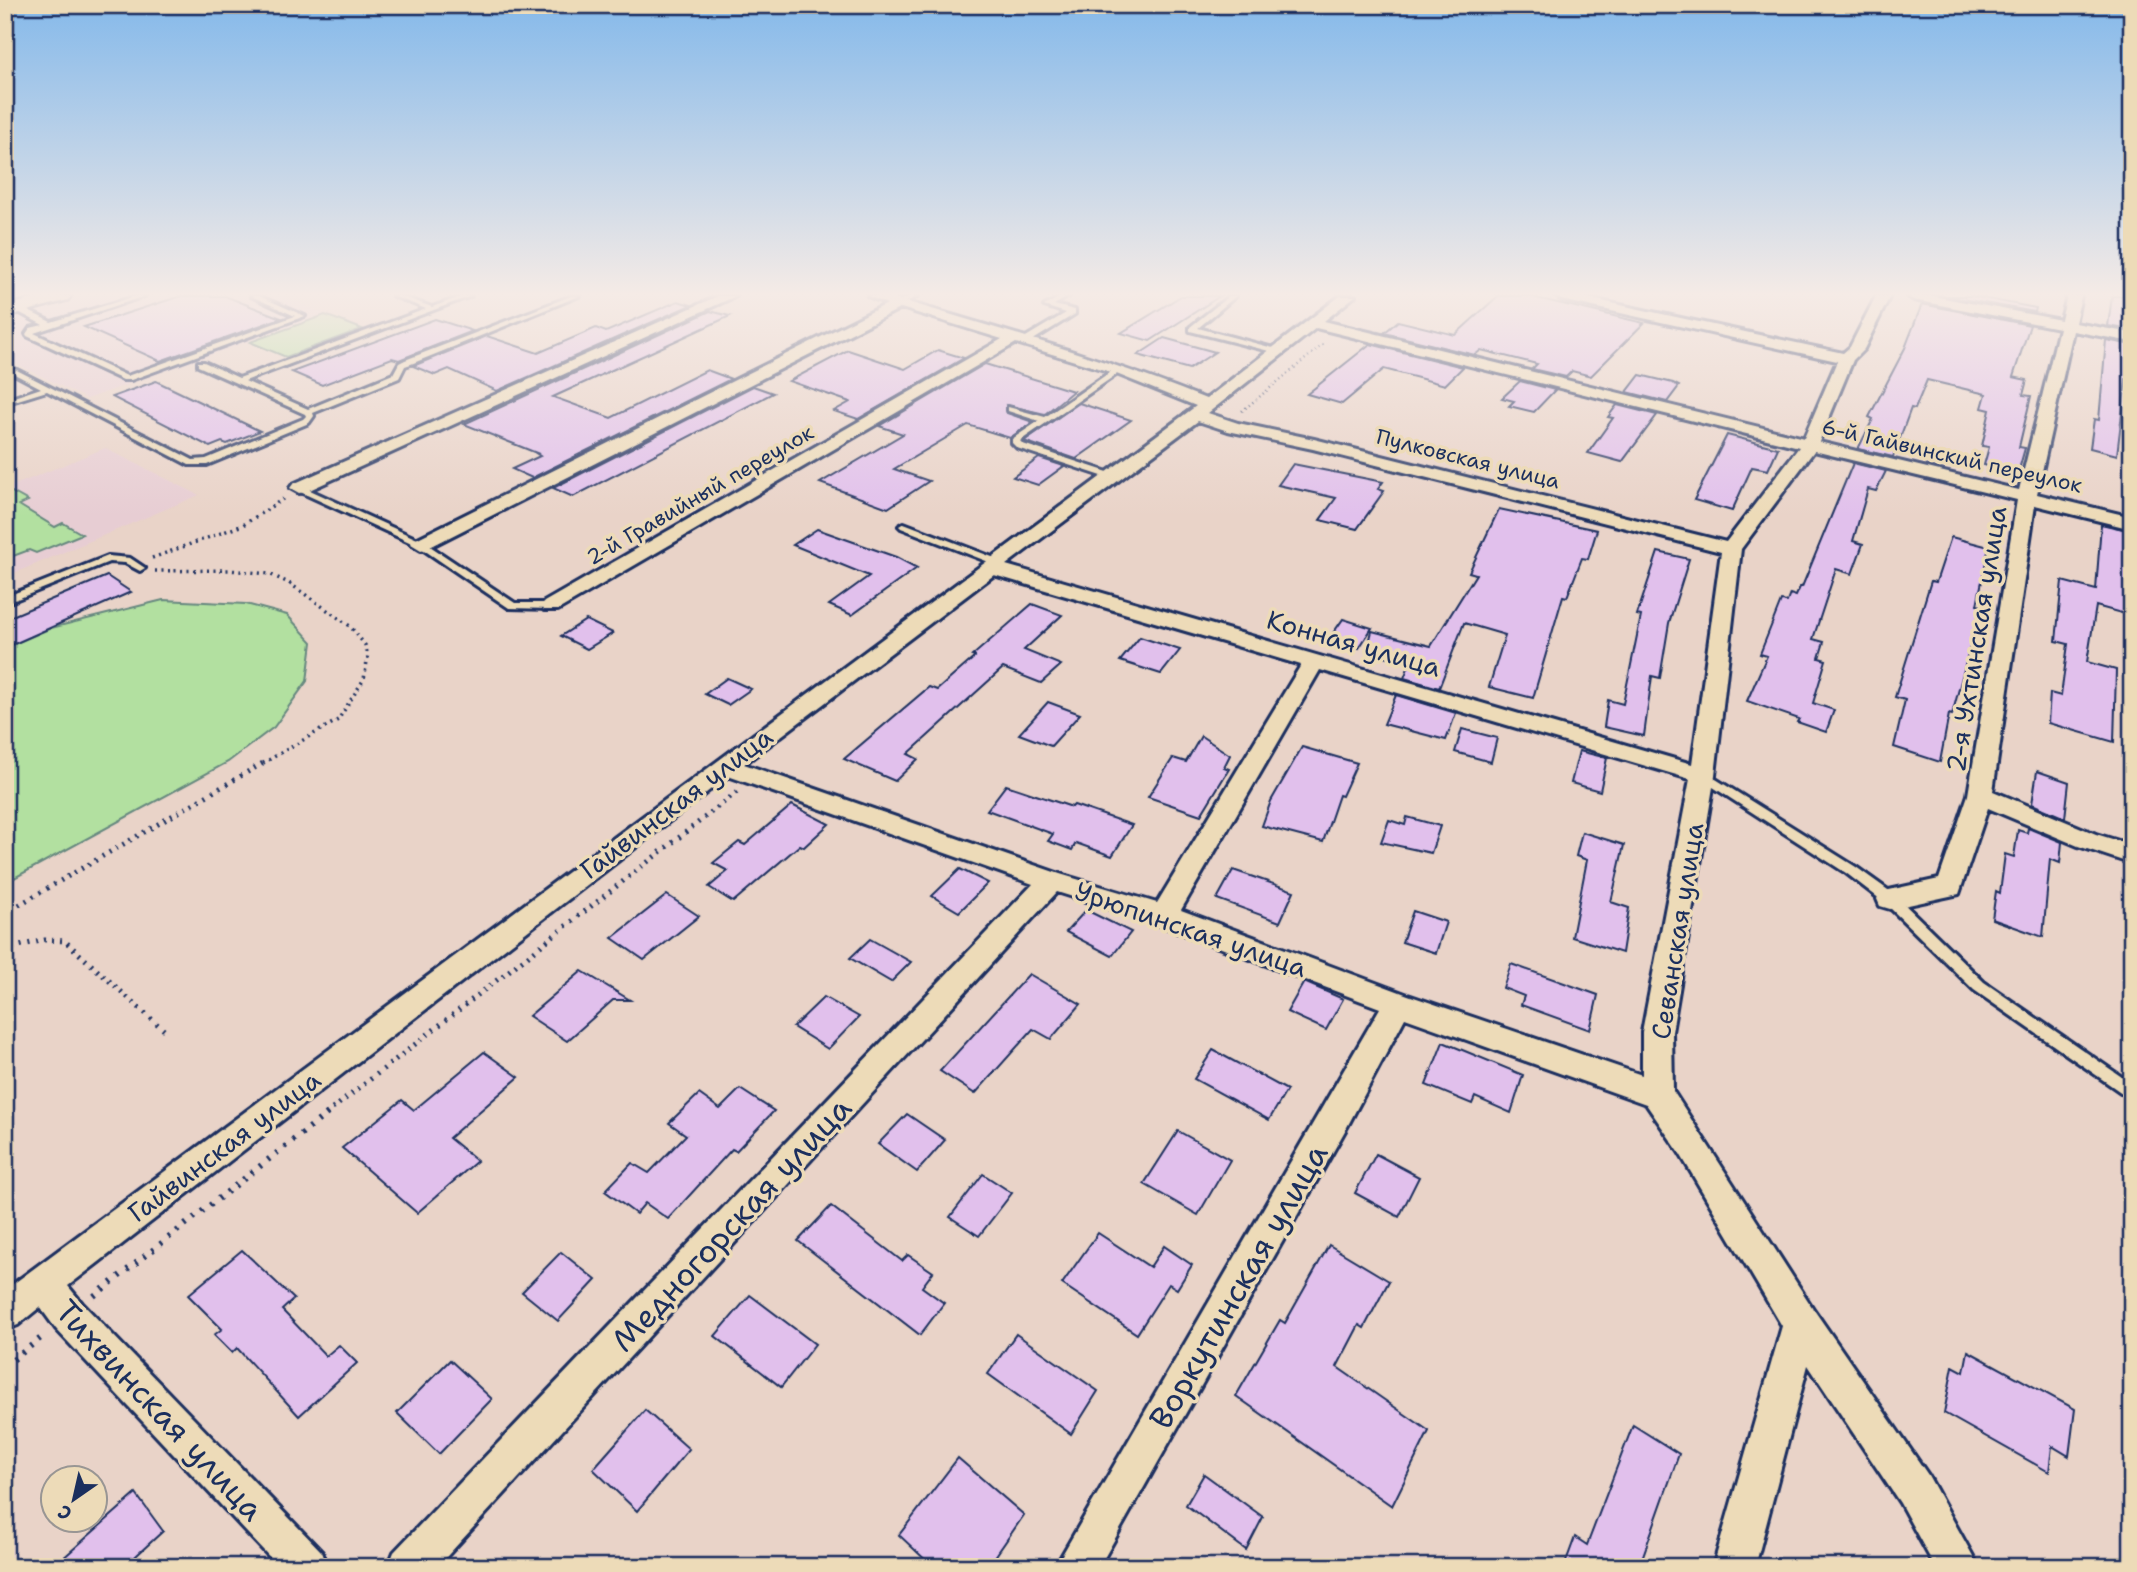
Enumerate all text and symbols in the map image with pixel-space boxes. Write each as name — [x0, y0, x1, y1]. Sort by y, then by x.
street label: 6-й Гайвинский переулок — [1819, 412, 2085, 500]
street label: 2-й Гравийный переулок — [581, 418, 819, 572]
street label: Пулковская улица — [1373, 423, 1563, 495]
street label: 2-я Ухтинская улица — [1938, 503, 2014, 775]
street label: Конная улица — [1263, 601, 1445, 685]
street label: Гайвинская улица — [573, 719, 779, 887]
street label: Севанская улица — [1643, 820, 1711, 1042]
street label: Урюпинская улица — [1070, 873, 1312, 985]
street label: Гайвинская улица — [121, 1062, 327, 1230]
street label: Медногорская улица — [601, 1087, 861, 1361]
street label: Воркутинская улица — [1139, 1135, 1337, 1437]
street label: Тихвинская улица — [46, 1290, 274, 1530]
north arrow — [38, 1464, 108, 1534]
text: С — [53, 1499, 77, 1526]

